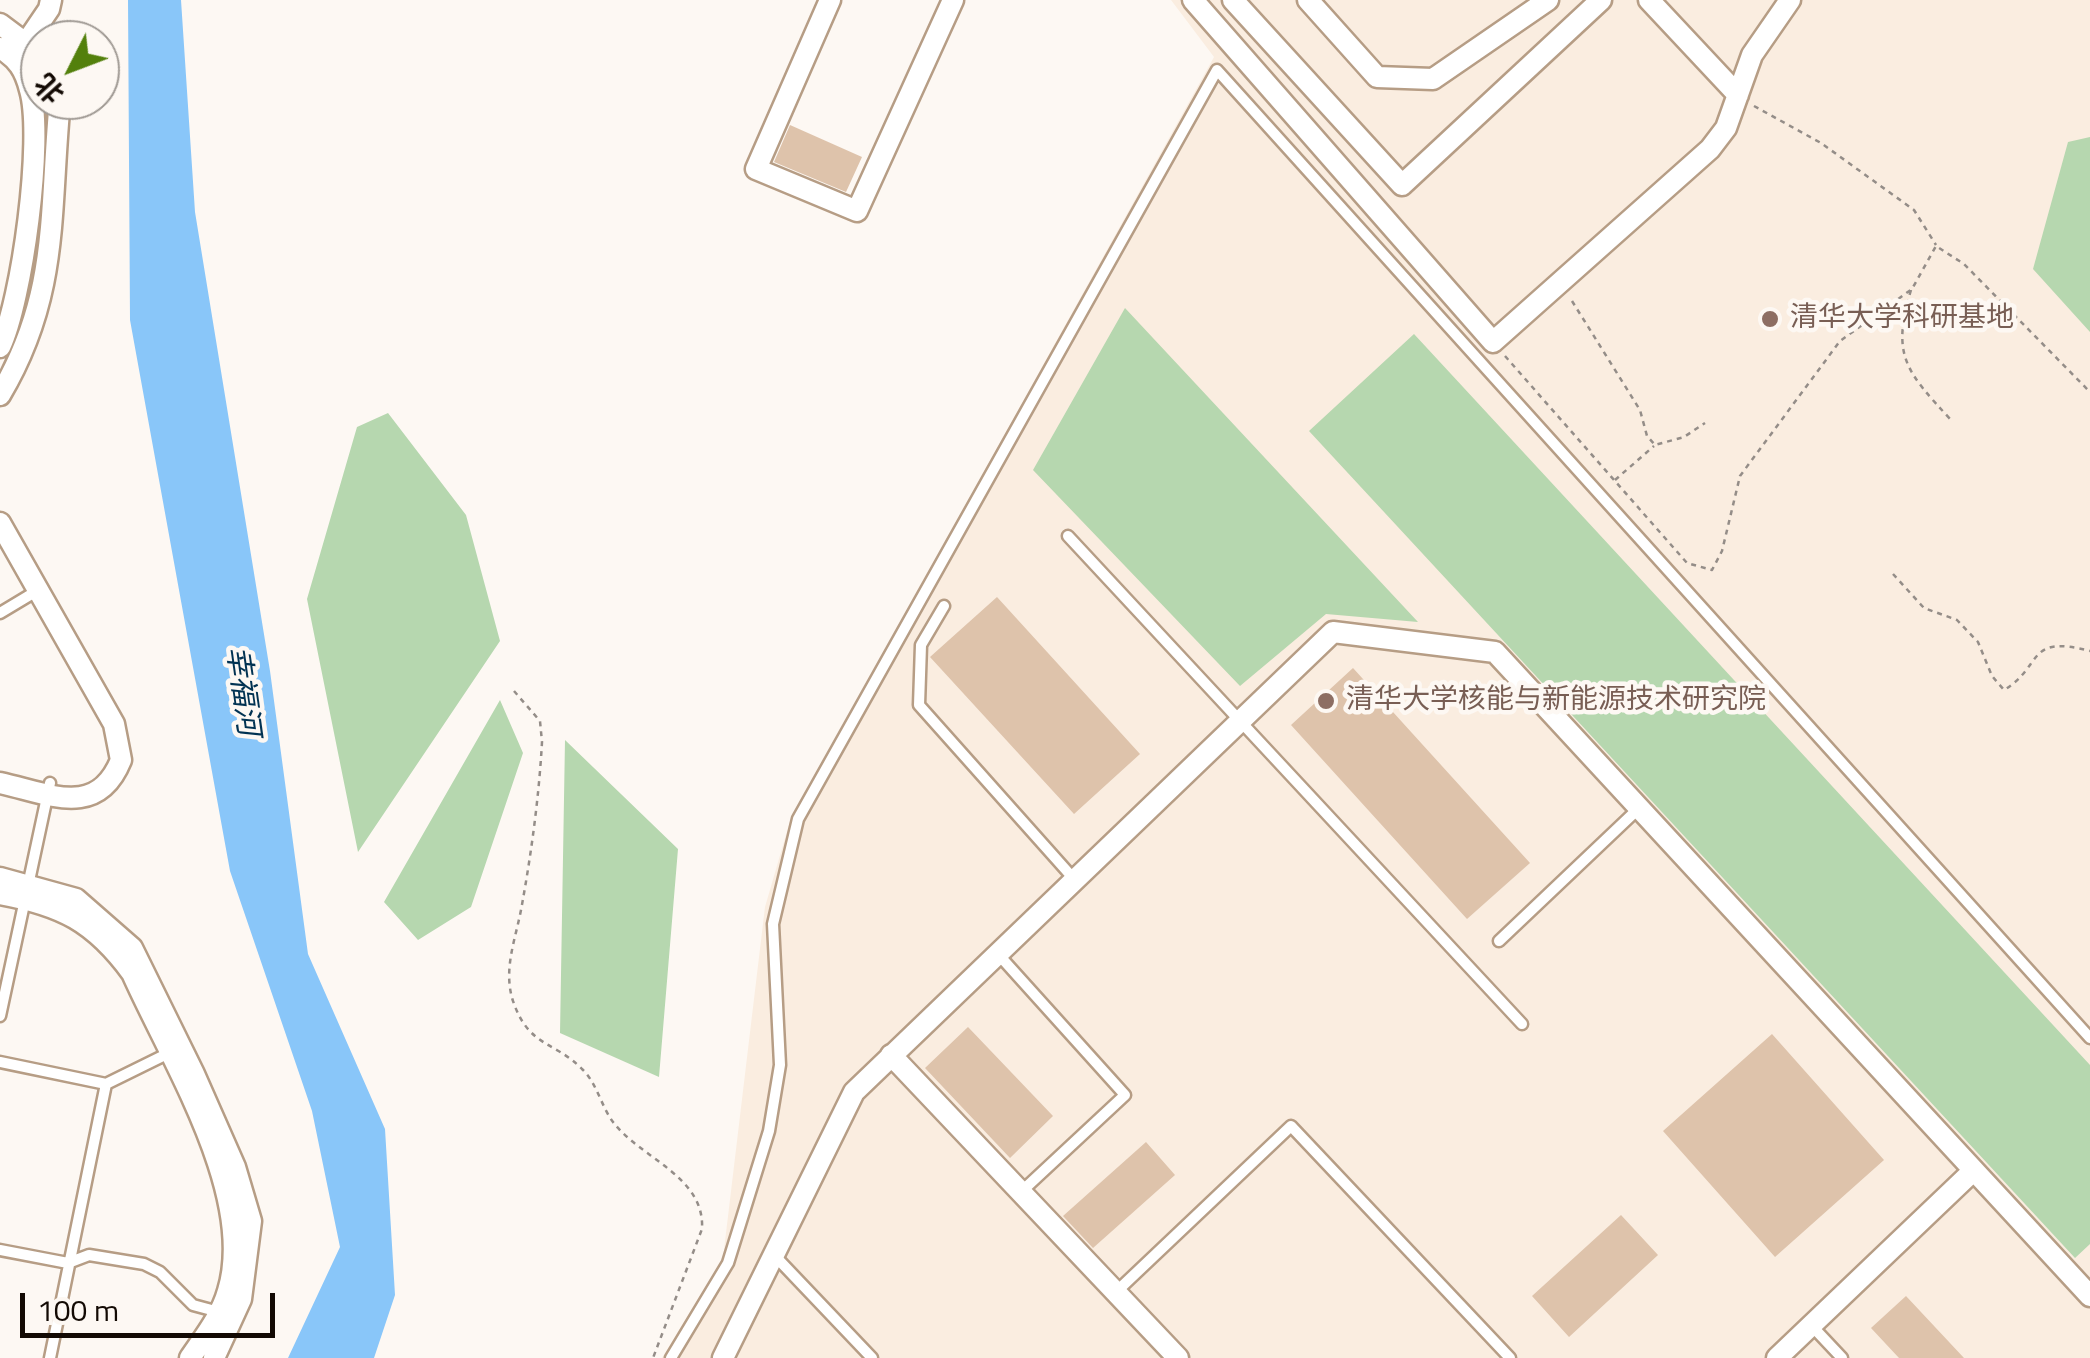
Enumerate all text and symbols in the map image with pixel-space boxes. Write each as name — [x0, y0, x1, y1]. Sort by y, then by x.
north arrow — [20, 20, 120, 120]
text: 北 — [23, 64, 74, 114]
place label: 清华大学科研基地 — [1790, 302, 2014, 336]
marker: 清华大学科研基地 — [1759, 308, 1781, 330]
water label: 幸福河 — [217, 644, 265, 738]
place label: 清华大学核能与新能源技术研究院 — [1346, 684, 1766, 718]
marker: 清华大学核能与新能源技术研究院 — [1315, 690, 1337, 712]
scale bar — [25, 1273, 280, 1335]
text: 100 m — [37, 1287, 119, 1333]

